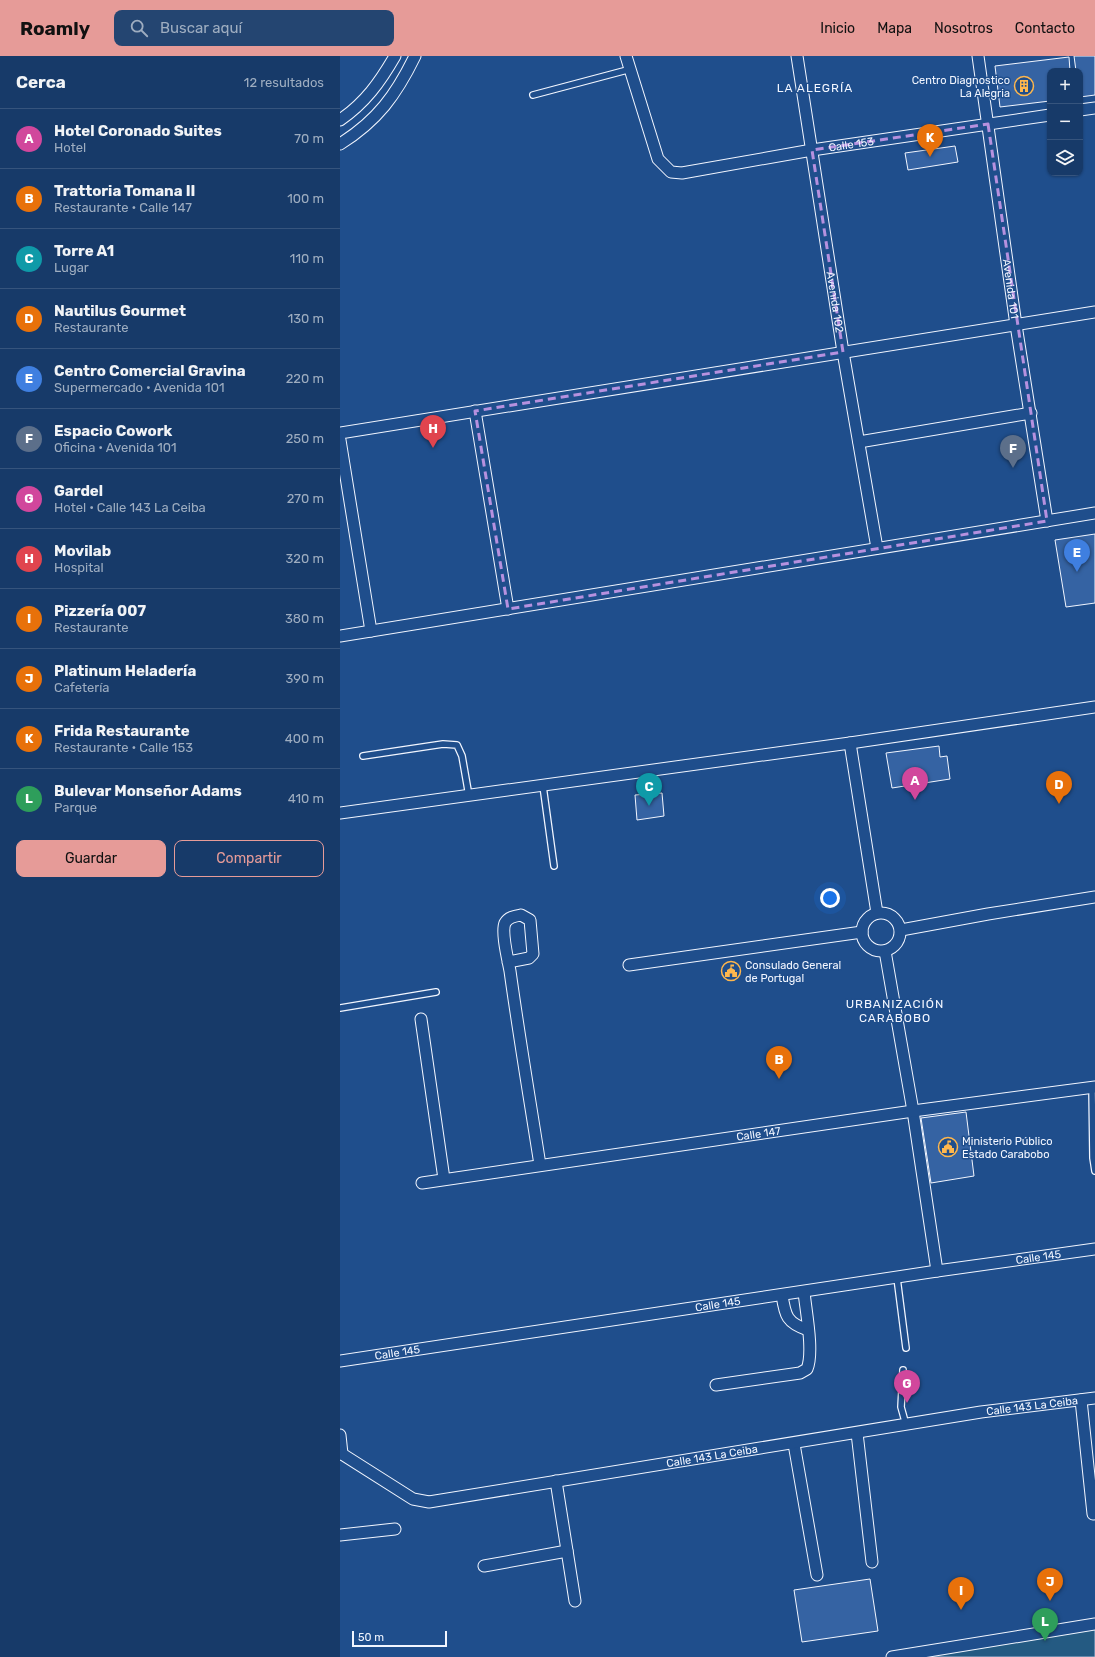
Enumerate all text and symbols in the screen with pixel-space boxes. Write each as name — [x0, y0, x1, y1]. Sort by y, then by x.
search box — [114, 10, 394, 46]
text: Roamly — [20, 17, 90, 40]
icon: search — [128, 17, 150, 39]
text: Buscar aquí — [160, 19, 242, 37]
text: Inicio — [820, 20, 855, 37]
text: Mapa — [877, 20, 912, 37]
text: Nosotros — [934, 20, 993, 37]
text: Contacto — [1015, 20, 1075, 37]
map controls — [1047, 68, 1083, 176]
button: + — [1047, 68, 1083, 104]
text: Cerca — [16, 72, 66, 92]
place label: Centro Diagnostico La Alegria — [912, 74, 1010, 100]
text: 12 resultados — [244, 75, 324, 90]
building icon: Centro Diagnostico La Alegria — [1013, 75, 1035, 97]
district label: LA ALEGRÍA — [777, 81, 853, 95]
button: − — [1047, 104, 1083, 140]
text: Hotel Coronado Suites — [54, 122, 222, 140]
pin: K — [917, 124, 943, 157]
text: A — [24, 131, 34, 146]
text: 70 m — [294, 131, 324, 146]
street label: Calle 153 — [828, 134, 875, 154]
text: Hotel — [54, 140, 86, 155]
button: layers — [1047, 140, 1083, 176]
text: Trattoria Tomana II — [54, 182, 195, 200]
text: B — [24, 191, 34, 206]
text: 100 m — [287, 191, 324, 206]
text: Restaurante · Calle 147 — [54, 200, 192, 215]
text: Torre A1 — [54, 242, 114, 260]
text: C — [24, 251, 34, 266]
text: 110 m — [290, 251, 324, 266]
street label: Avenida 101 — [1000, 258, 1022, 319]
text: Lugar — [54, 260, 89, 275]
street label: Avenida 102 — [824, 270, 846, 334]
text: Nautilus Gourmet — [54, 302, 186, 320]
text: D — [24, 311, 34, 326]
text: 130 m — [288, 311, 324, 326]
text: Restaurante — [54, 320, 129, 335]
text: Centro Comercial Gravina — [54, 362, 246, 380]
text: E — [25, 371, 33, 386]
text: 220 m — [286, 371, 324, 386]
text: Supermercado · Avenida 101 — [54, 380, 224, 395]
pin: H — [420, 415, 446, 448]
text: Espacio Cowork — [54, 422, 172, 440]
text: F — [25, 431, 33, 446]
text: 250 m — [286, 431, 324, 446]
pin: F — [1000, 435, 1026, 468]
text: Oficina · Avenida 101 — [54, 440, 177, 455]
text: Gardel — [54, 482, 103, 500]
text: G — [24, 491, 34, 506]
text: 270 m — [287, 491, 324, 506]
text: Hotel · Calle 143 La Ceiba — [54, 500, 206, 515]
pin: E — [1064, 539, 1090, 572]
text: Movilab — [54, 542, 111, 560]
text: H — [24, 551, 34, 566]
text: 320 m — [286, 551, 324, 566]
text: Hospital — [54, 560, 104, 575]
text: Pizzería 007 — [54, 602, 146, 620]
text: I — [27, 611, 31, 626]
text: 380 m — [285, 611, 324, 626]
text: Restaurante — [54, 620, 129, 635]
text: Platinum Heladería — [54, 662, 196, 680]
text: J — [25, 671, 33, 686]
text: 390 m — [285, 671, 324, 686]
text: Cafetería — [54, 680, 110, 695]
text: Frida Restaurante — [54, 722, 190, 740]
text: K — [25, 731, 33, 746]
text: 400 m — [285, 731, 324, 746]
text: Restaurante · Calle 153 — [54, 740, 193, 755]
pin: A — [902, 767, 928, 800]
pin: D — [1046, 771, 1072, 804]
pin: C — [636, 773, 662, 806]
text: Bulevar Monseñor Adams — [54, 782, 242, 800]
text: L — [25, 791, 33, 806]
text: 410 m — [288, 791, 324, 806]
text: Parque — [54, 800, 97, 815]
button: Guardar — [16, 840, 166, 877]
button: Compartir — [174, 840, 324, 877]
your location — [820, 888, 840, 908]
place label: Consulado General de Portugal — [745, 959, 841, 985]
public building icon: Consulado General de Portugal — [720, 960, 742, 982]
district label: URBANIZACIÓN CARABOBO — [846, 997, 944, 1025]
pin: B — [766, 1046, 792, 1079]
street label: Calle 147 — [735, 1124, 782, 1143]
place label: Ministerio Público Estado Carabobo — [962, 1135, 1053, 1161]
public building icon: Ministerio Público Estado Carabobo — [937, 1136, 959, 1158]
street label: Calle 145 — [1015, 1247, 1062, 1266]
street label: Calle 145 — [694, 1294, 742, 1314]
street label: Calle 145 — [374, 1342, 421, 1362]
pin: G — [894, 1370, 920, 1403]
street label: Calle 143 La Ceiba — [985, 1394, 1079, 1418]
street label: Calle 143 La Ceiba — [665, 1442, 759, 1470]
pin: J — [1037, 1568, 1063, 1601]
pin: I — [948, 1577, 974, 1610]
pin: L — [1032, 1608, 1058, 1641]
scale bar — [352, 1629, 447, 1648]
text: 50 m — [358, 1631, 384, 1644]

